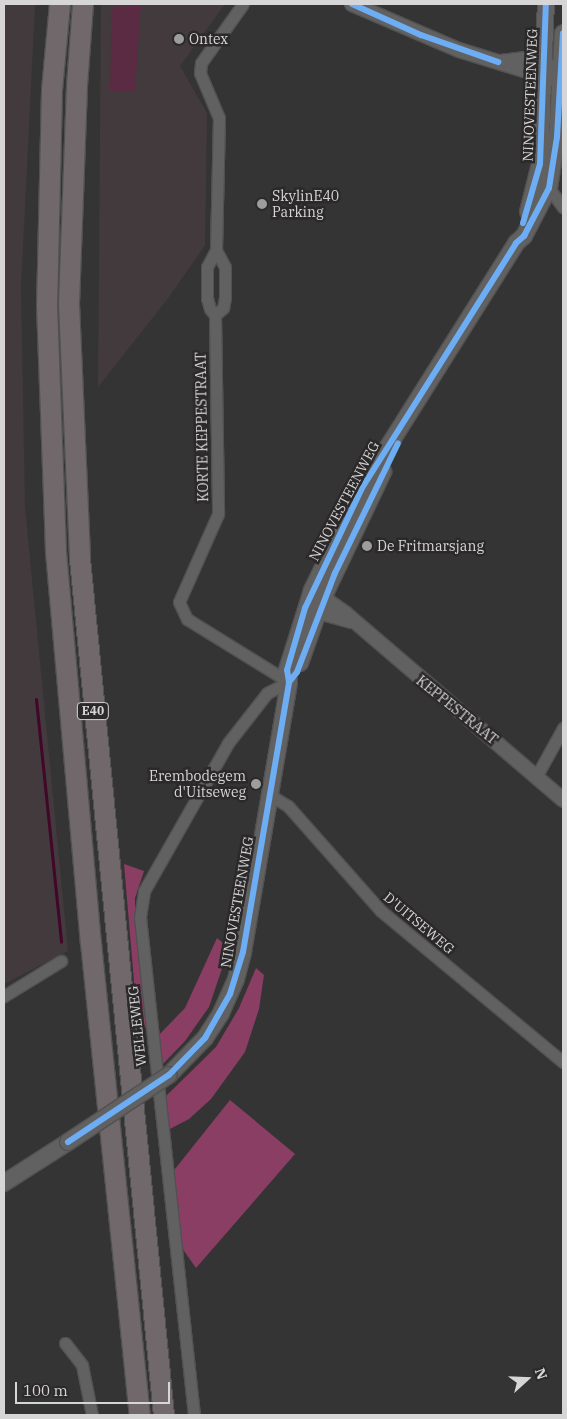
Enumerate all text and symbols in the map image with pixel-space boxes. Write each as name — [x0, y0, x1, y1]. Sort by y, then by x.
street label: NINOVESTEENWEG — [519, 28, 541, 162]
place label: Ontex — [189, 31, 228, 47]
marker: Ontex — [173, 33, 185, 45]
place label: SkylinE40 Parking — [272, 188, 339, 220]
marker: SkylinE40 Parking — [256, 198, 268, 210]
street label: KORTE KEPPESTRAAT — [192, 352, 212, 502]
street label: NINOVESTEENWEG — [305, 438, 383, 564]
place label: De Fritmarsjang — [377, 538, 484, 554]
marker: De Fritmarsjang — [361, 540, 373, 552]
street label: KEPPESTRAAT — [413, 672, 501, 748]
road number: E40 — [77, 701, 109, 720]
place label: Erembodegem d'Uitseweg — [149, 768, 246, 800]
marker: Erembodegem d'Uitseweg — [250, 778, 262, 790]
street label: NINOVESTEENWEG — [217, 835, 257, 969]
street label: D'UITSEWEG — [380, 889, 458, 957]
street label: WELLEWEG — [124, 985, 150, 1067]
north arrow — [502, 1354, 552, 1404]
text: N — [531, 1366, 551, 1382]
scale bar — [18, 1372, 172, 1404]
text: 100 m — [23, 1381, 68, 1400]

